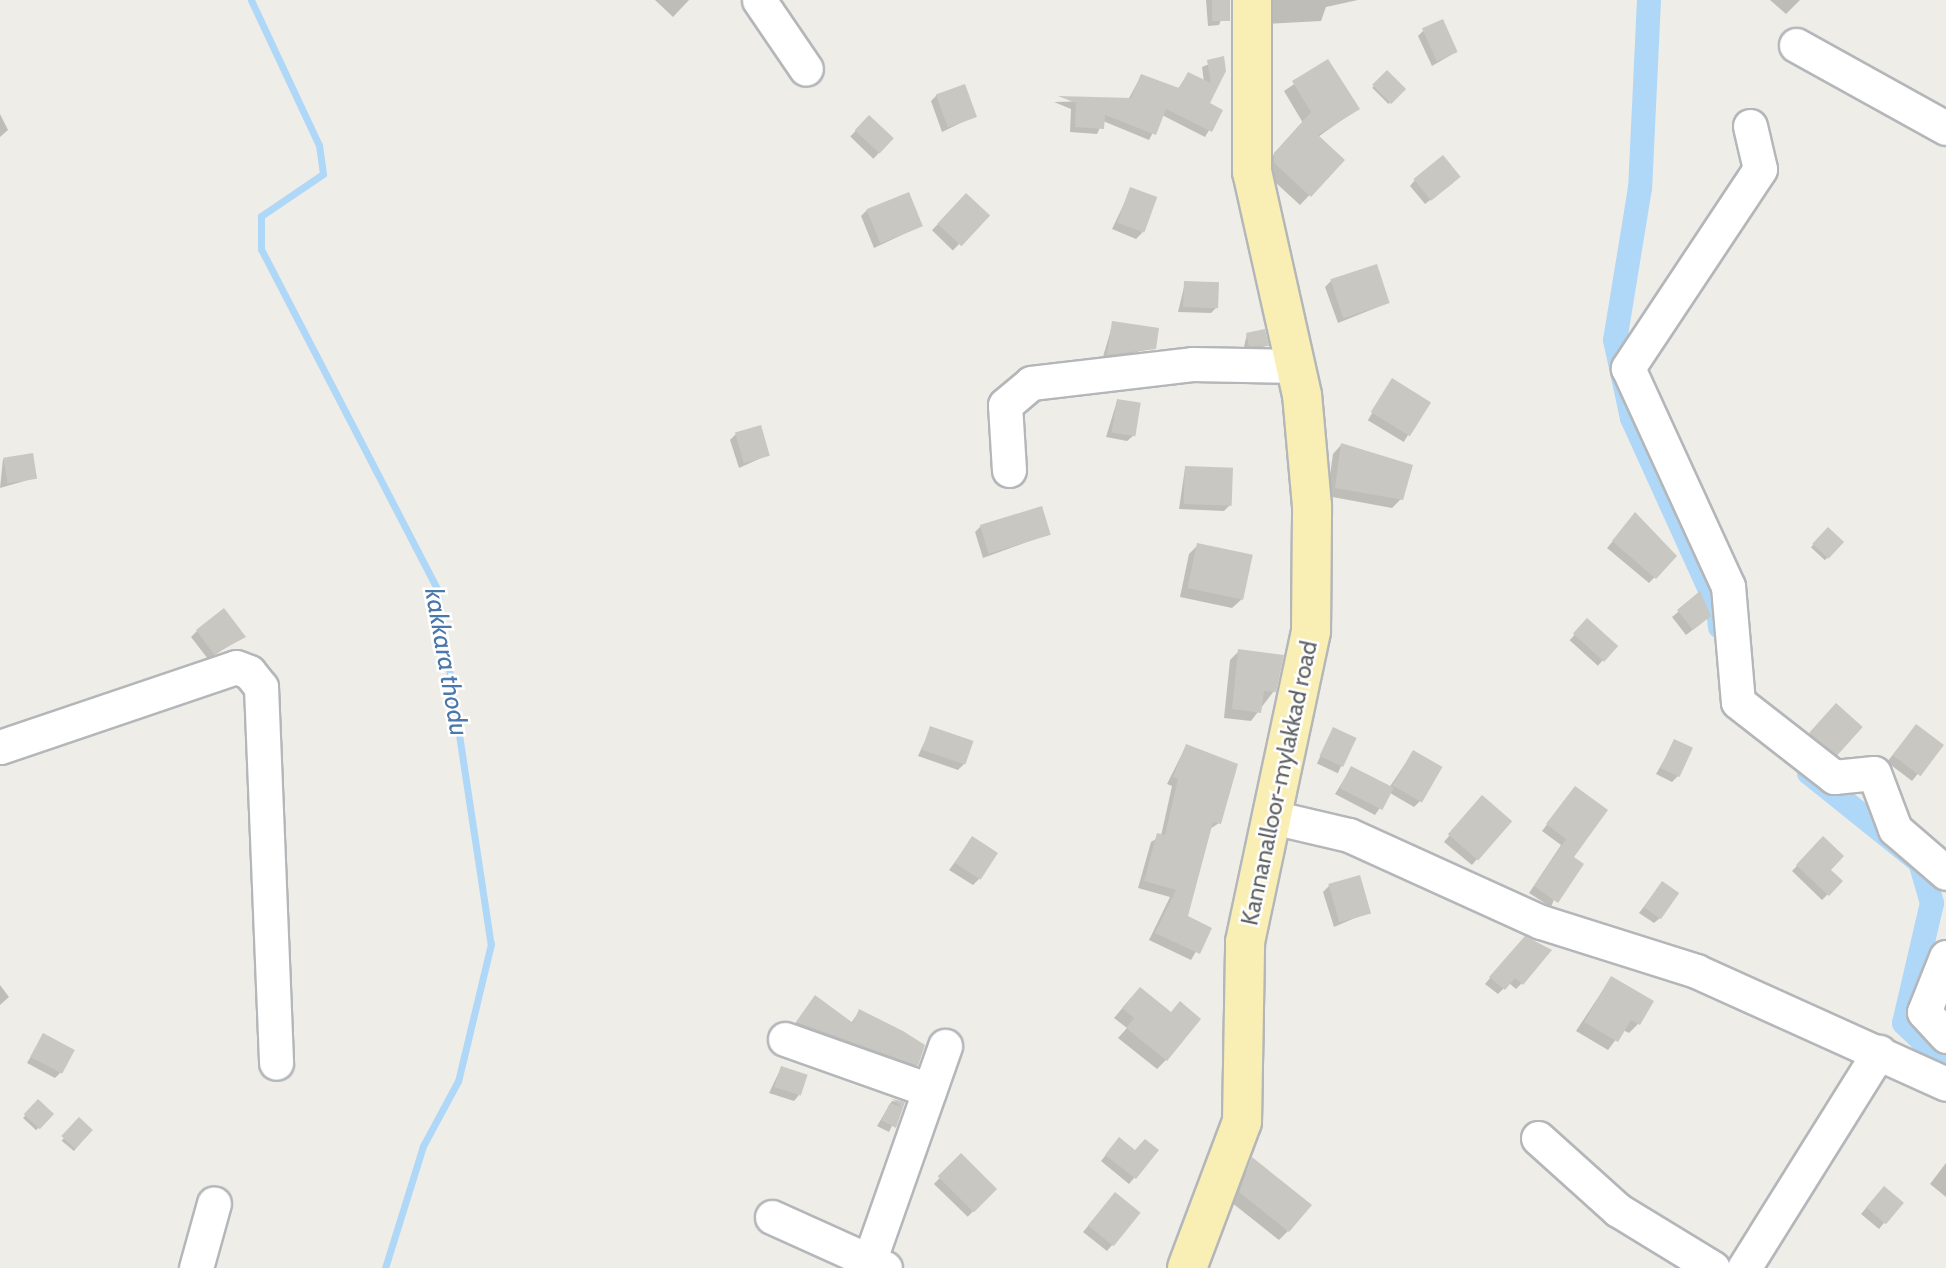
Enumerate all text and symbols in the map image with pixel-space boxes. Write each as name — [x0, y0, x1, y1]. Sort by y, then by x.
water label: kakkara thodu — [418, 586, 474, 738]
street label: Kannanalloor-mylakkad road — [1235, 638, 1323, 928]

